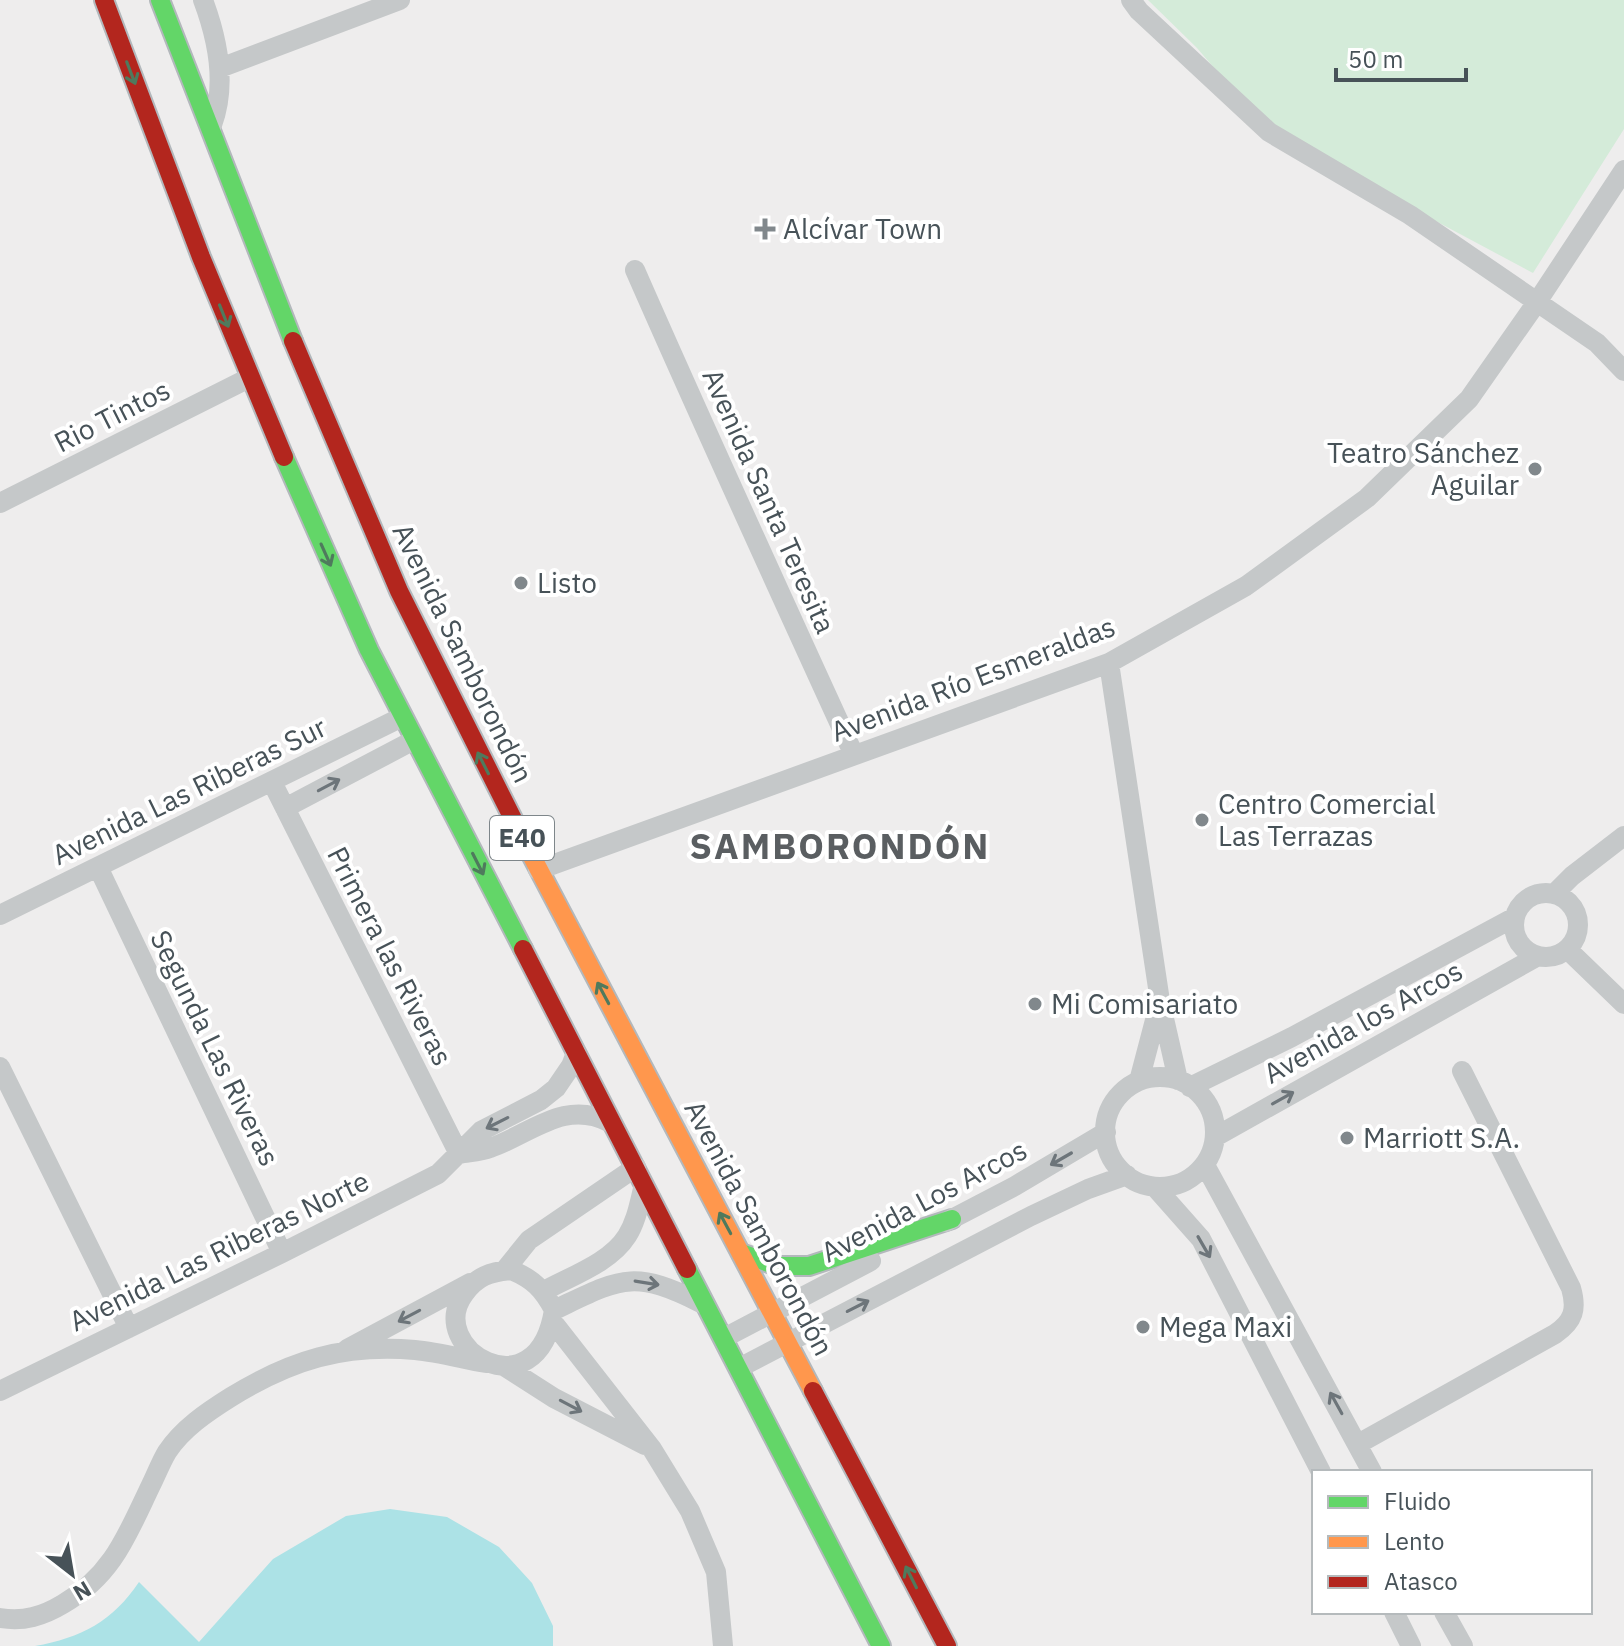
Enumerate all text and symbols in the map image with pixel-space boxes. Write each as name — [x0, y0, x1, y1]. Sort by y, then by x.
scale bar — [1336, 32, 1466, 82]
text: 50 m — [1348, 43, 1403, 75]
one-way arrow — [125, 60, 139, 85]
place label: Alcívar Town — [783, 210, 942, 247]
marker: Alcívar Town — [754, 218, 776, 240]
one-way arrow — [218, 303, 232, 328]
street label: Avenida Santa Teresita — [694, 363, 845, 639]
street label: Rio Tintos — [48, 371, 176, 460]
place label: Teatro Sánchez Aguilar — [1327, 434, 1519, 503]
marker: Teatro Sánchez Aguilar — [1526, 460, 1544, 478]
street label: Avenida Samborondón — [385, 517, 542, 789]
one-way arrow — [319, 543, 334, 567]
place label: Listo — [537, 564, 597, 601]
marker: Listo — [512, 574, 530, 592]
street label: Avenida Río Esmeraldas — [825, 607, 1120, 750]
street label: Avenida Las Riberas Sur — [46, 708, 332, 873]
one-way arrow — [475, 751, 490, 775]
one-way arrow — [317, 777, 340, 793]
place label: Centro Comercial Las Terrazas — [1218, 785, 1436, 854]
marker: Centro Comercial Las Terrazas — [1193, 811, 1211, 829]
road number: E40 — [490, 816, 554, 860]
district label: SAMBORONDÓN — [690, 822, 990, 869]
street label: Primera las Riveras — [319, 840, 462, 1072]
one-way arrow — [470, 851, 486, 875]
street label: Segunda Las Riveras — [142, 924, 289, 1172]
street label: Avenida los Arcos — [1257, 952, 1469, 1092]
one-way arrow — [595, 982, 611, 1006]
place label: Mi Comisariato — [1051, 985, 1238, 1022]
marker: Mi Comisariato — [1026, 995, 1044, 1013]
one-way arrow — [1270, 1090, 1294, 1106]
street label: Avenida Samborondón — [676, 1094, 842, 1362]
one-way arrow — [485, 1116, 509, 1131]
place label: Marriott S.A. — [1363, 1119, 1520, 1156]
marker: Marriott S.A. — [1338, 1129, 1356, 1147]
street label: Avenida Los Arcos — [814, 1131, 1033, 1270]
one-way arrow — [1049, 1152, 1073, 1167]
street label: Avenida Las Riberas Norte — [63, 1162, 375, 1339]
one-way arrow — [716, 1212, 732, 1235]
one-way arrow — [1196, 1235, 1212, 1258]
one-way arrow — [634, 1276, 660, 1291]
one-way arrow — [845, 1297, 869, 1313]
one-way arrow — [398, 1308, 422, 1324]
place label: Mega Maxi — [1159, 1308, 1292, 1345]
marker: Mega Maxi — [1134, 1318, 1152, 1336]
one-way arrow — [1327, 1392, 1343, 1415]
one-way arrow — [558, 1399, 582, 1415]
legend — [1312, 1470, 1592, 1614]
text: Fluido — [1384, 1485, 1451, 1517]
text: Lento — [1384, 1525, 1444, 1557]
north arrow — [32, 1534, 112, 1614]
one-way arrow — [903, 1565, 919, 1589]
text: Atasco — [1384, 1565, 1458, 1597]
text: N — [68, 1575, 97, 1608]

